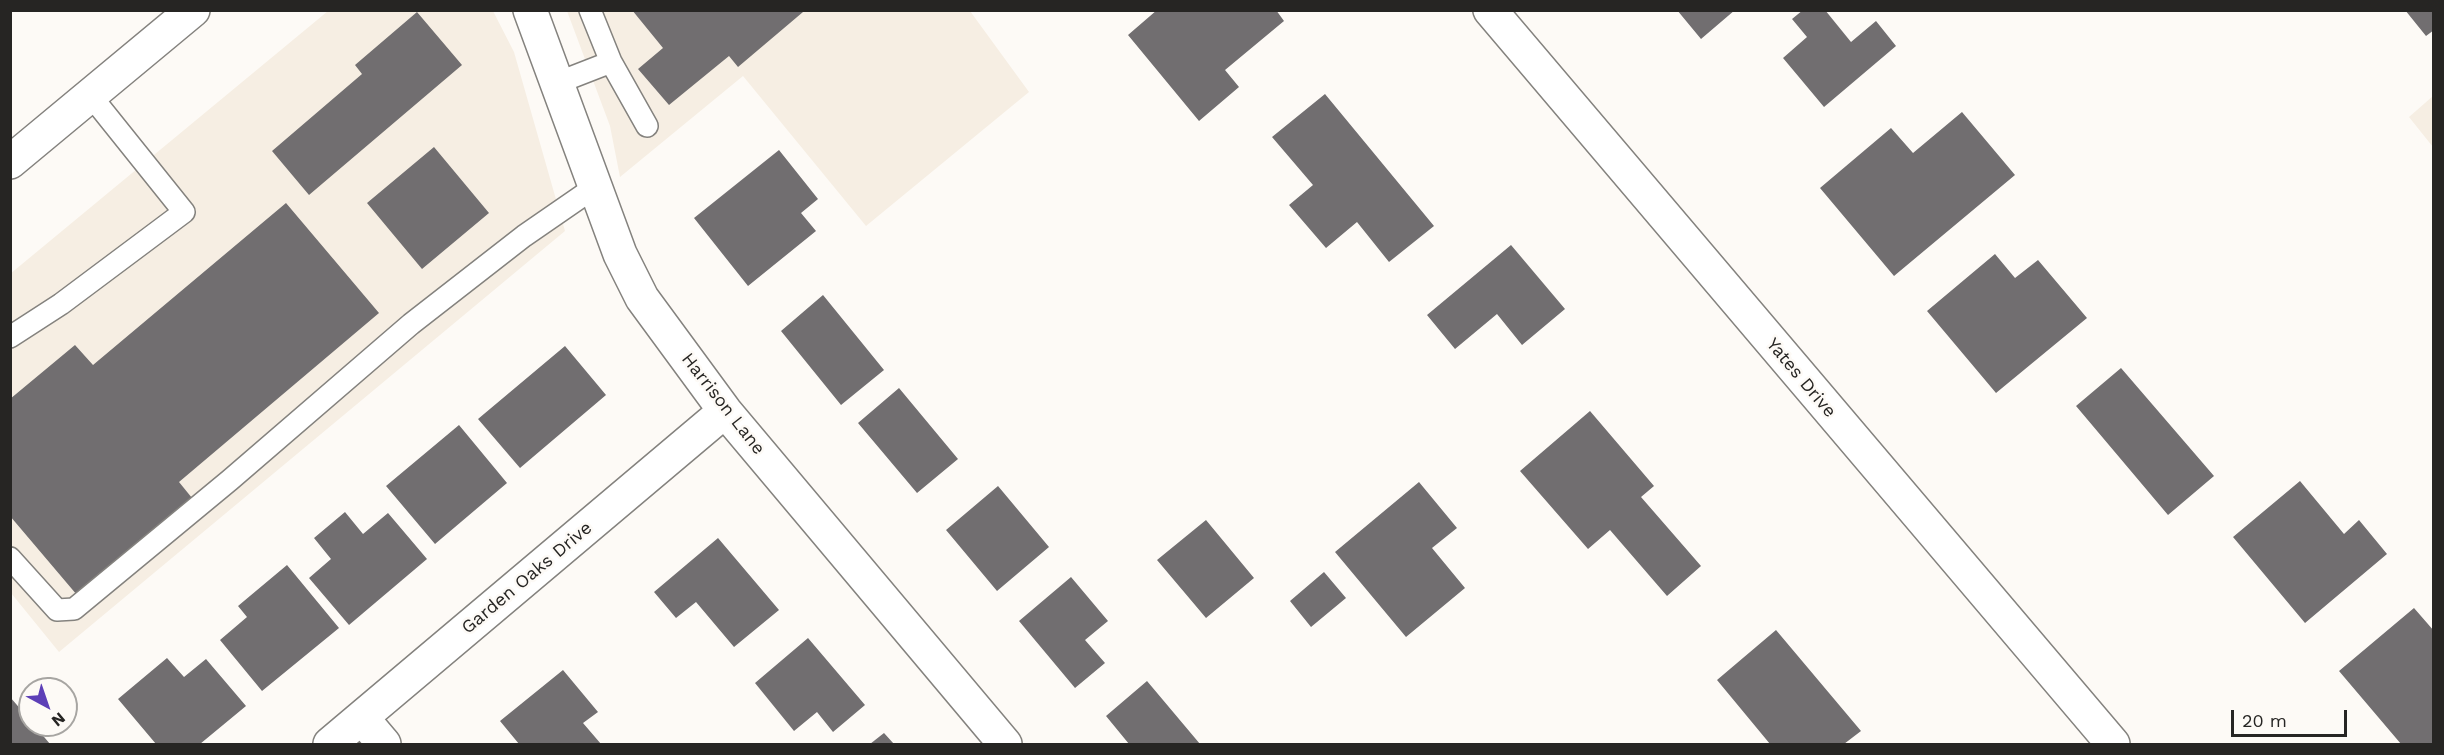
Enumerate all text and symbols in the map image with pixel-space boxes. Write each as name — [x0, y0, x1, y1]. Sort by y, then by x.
street label: Yates Drive — [1762, 334, 1840, 422]
street label: Harrison Lane — [677, 349, 769, 459]
street label: Garden Oaks Drive — [458, 517, 596, 639]
north arrow — [18, 677, 78, 737]
scale bar — [2234, 698, 2350, 736]
text: N — [48, 709, 69, 731]
text: 20 m — [2242, 710, 2287, 731]

